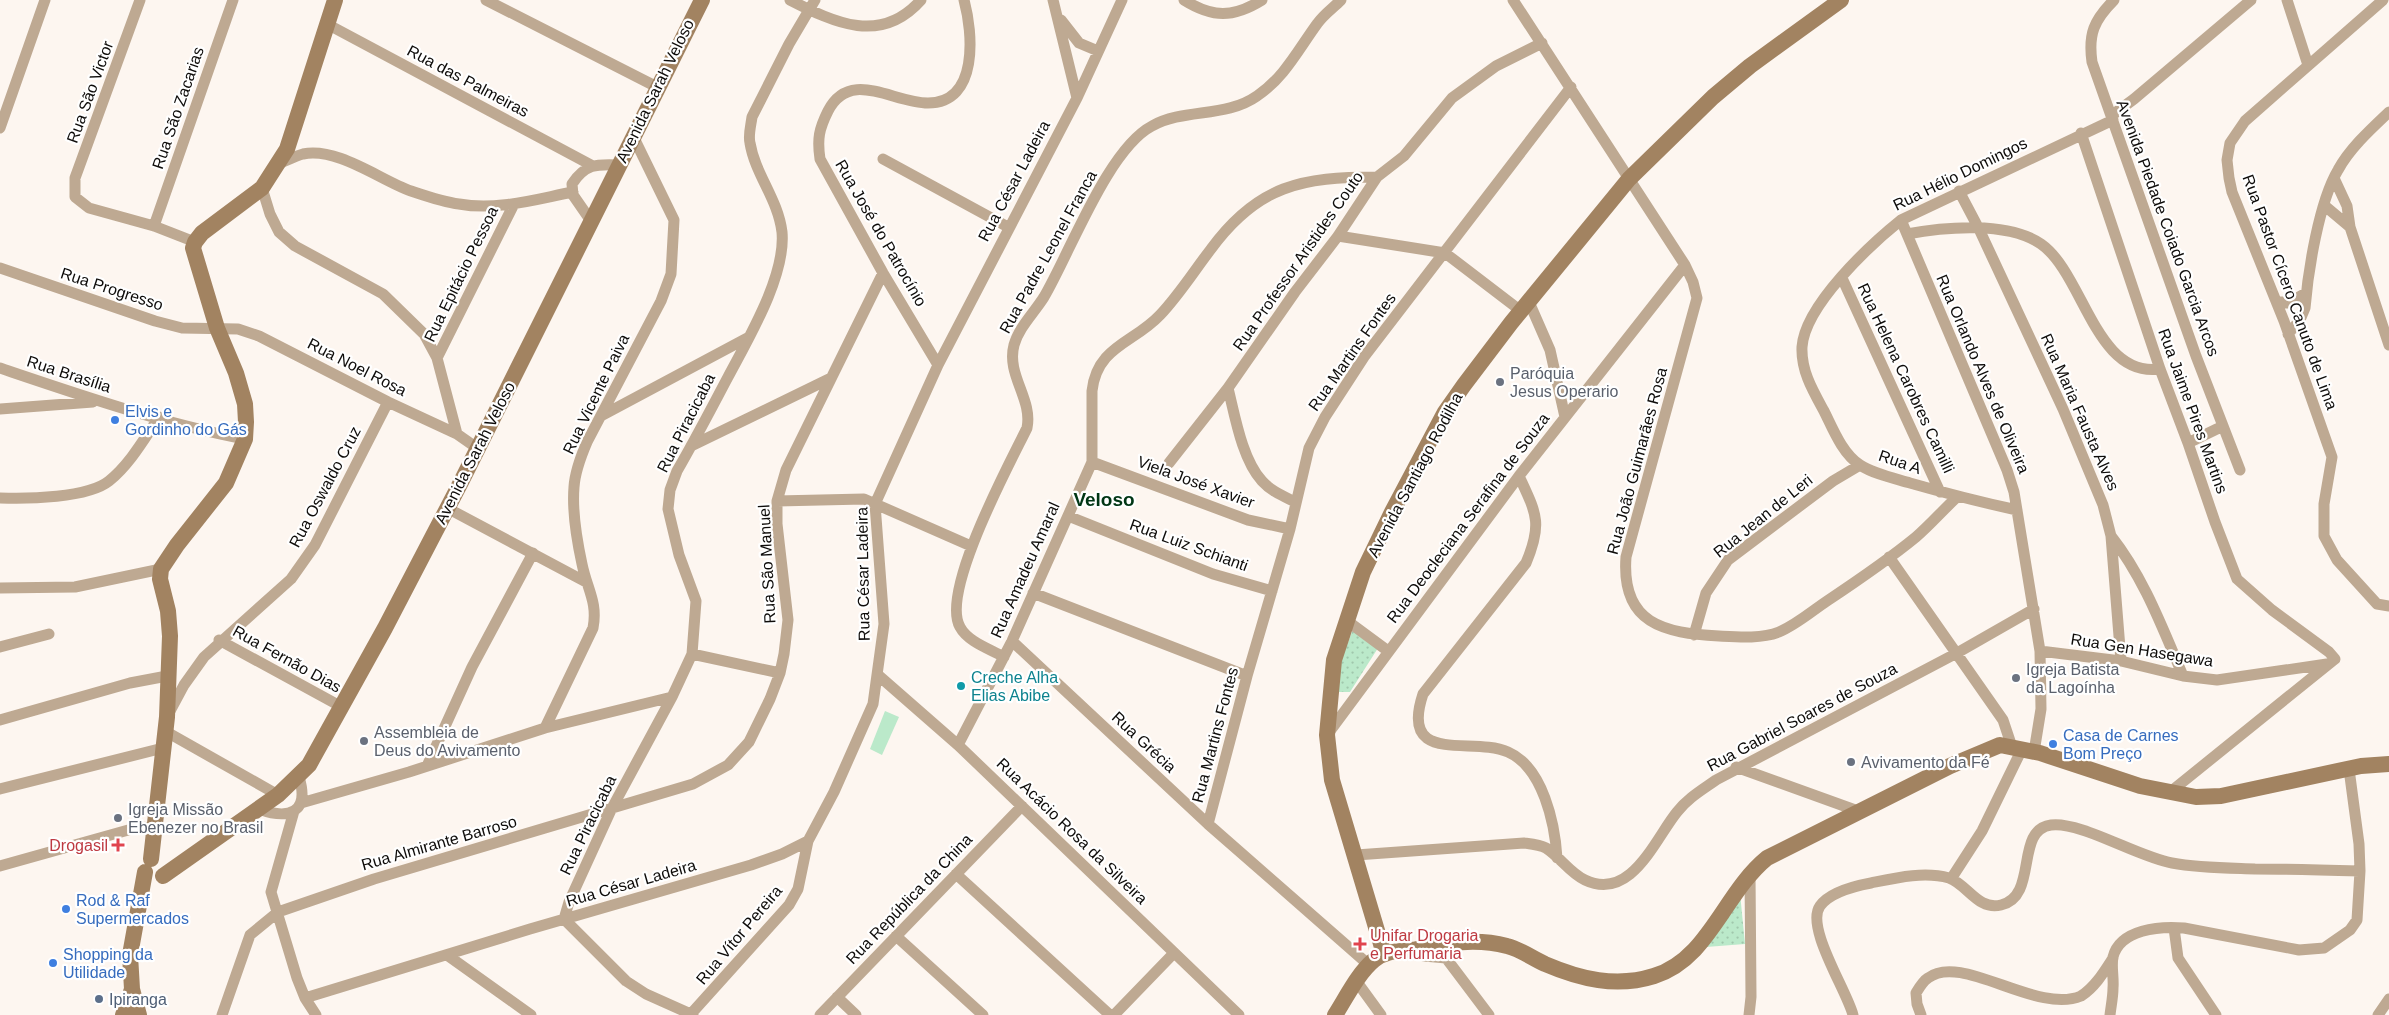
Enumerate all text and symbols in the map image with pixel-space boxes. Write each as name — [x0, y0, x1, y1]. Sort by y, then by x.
street label: Avenida Sarah Veloso — [613, 17, 697, 165]
street label: Rua São Victor — [64, 38, 117, 145]
street label: Rua das Palmeiras — [404, 42, 532, 120]
street label: Rua São Zacarias — [149, 45, 207, 171]
street label: Avenida Piedade Coiado Garcia Arcos — [2114, 97, 2222, 359]
street label: Rua César Ladeira — [975, 118, 1053, 244]
street label: Rua Hélio Domingos — [1890, 134, 2030, 214]
street label: Rua José do Patrocínio — [832, 157, 930, 309]
street label: Rua Padre Leonel Franca — [996, 168, 1100, 336]
street label: Rua Professor Aristides Couto — [1230, 168, 1366, 354]
street label: Rua Pastor Cícero Canuto de Lima — [2239, 172, 2341, 412]
street label: Rua Epitácio Pessoa — [421, 203, 501, 344]
street label: Rua Progresso — [59, 264, 165, 314]
street label: Rua Orlando Alves de Oliveira — [1933, 272, 2033, 476]
street label: Rua Helena Carobres Camilli — [1855, 281, 1957, 475]
street label: Rua Martins Fontes — [1305, 290, 1399, 414]
street label: Rua Jaime Pires Martins — [2155, 326, 2231, 496]
street label: Rua Vicente Paiva — [560, 331, 632, 457]
street label: Rua Maria Fausta Alves — [2038, 331, 2122, 493]
street label: Rua Noel Rosa — [305, 335, 409, 399]
street label: Rua Brasília — [25, 352, 113, 396]
place label: Paróquia Jesus Operario — [1510, 365, 1619, 400]
street label: Rua João Guimarães Rosa — [1604, 365, 1670, 556]
street label: Rua Piracicaba — [654, 371, 718, 475]
marker: Paróquia Jesus Operario — [1494, 376, 1506, 388]
street label: Avenida Sarah Veloso — [432, 379, 518, 527]
street label: Avenida Santiago Rodilha — [1364, 390, 1466, 560]
place label: Elvis e Gordinho do Gás — [125, 403, 247, 438]
street label: Rua Deocleciana Serafina de Souza — [1384, 410, 1552, 626]
marker: Elvis e Gordinho do Gás — [109, 414, 121, 426]
street label: Rua Oswaldo Cruz — [286, 424, 364, 550]
street label: Rua A — [1877, 447, 1924, 477]
street label: Viela José Xavier — [1135, 453, 1257, 511]
street label: Rua Jean de Leri — [1710, 471, 1816, 561]
district label: Veloso — [1073, 489, 1135, 510]
street label: Rua Amadeu Amaral — [987, 500, 1063, 640]
street label: Rua São Manuel — [755, 504, 779, 624]
street label: Rua César Ladeira — [853, 507, 873, 641]
street label: Rua Luiz Schianti — [1128, 516, 1250, 574]
street label: Rua Fernão Dias — [230, 622, 344, 696]
street label: Rua Gen Hasegawa — [2070, 630, 2215, 670]
street label: Rua Gabriel Soares de Souza — [1704, 660, 1900, 774]
place label: Igreja Batista da Lagoínha — [2026, 661, 2119, 696]
street label: Rua Martins Fontes — [1189, 665, 1241, 805]
place label: Creche Alha Elias Abibe — [971, 669, 1058, 704]
marker: Igreja Batista da Lagoínha — [2010, 672, 2022, 684]
marker: Creche Alha Elias Abibe — [955, 680, 967, 692]
street label: Rua Grécia — [1109, 708, 1179, 776]
place label: Assembleia de Deus do Avivamento — [374, 724, 521, 759]
place label: Casa de Carnes Bom Preço — [2063, 727, 2179, 762]
marker: Assembleia de Deus do Avivamento — [358, 735, 370, 747]
marker: Casa de Carnes Bom Preço — [2047, 738, 2059, 750]
place label: Avivamento da Fé — [1861, 754, 1990, 771]
street label: Rua Acácio Rosa da Silveira — [993, 755, 1151, 907]
marker: Avivamento da Fé — [1845, 756, 1857, 768]
street label: Rua Piracicaba — [557, 772, 619, 877]
place label: Igreja Missão Ebenezer no Brasil — [128, 801, 263, 836]
marker: Igreja Missão Ebenezer no Brasil — [112, 812, 124, 824]
street label: Rua Almirante Barroso — [359, 813, 519, 873]
street label: Rua República da China — [843, 831, 975, 967]
place label: Drogasil — [49, 837, 108, 854]
marker: Drogasil — [112, 839, 124, 851]
street label: Rua César Ladeira — [564, 856, 698, 910]
street label: Rua Vítor Pereira — [693, 882, 785, 988]
place label: Rod & Raf Supermercados — [76, 892, 189, 927]
marker: Rod & Raf Supermercados — [60, 903, 72, 915]
place label: Unifar Drogaria e Perfumaria — [1370, 927, 1479, 962]
marker: Unifar Drogaria e Perfumaria — [1354, 938, 1366, 950]
place label: Shopping da Utilidade — [63, 946, 153, 981]
marker: Shopping da Utilidade — [47, 957, 59, 969]
place label: Ipiranga — [109, 991, 167, 1008]
marker: Ipiranga — [93, 993, 105, 1005]

